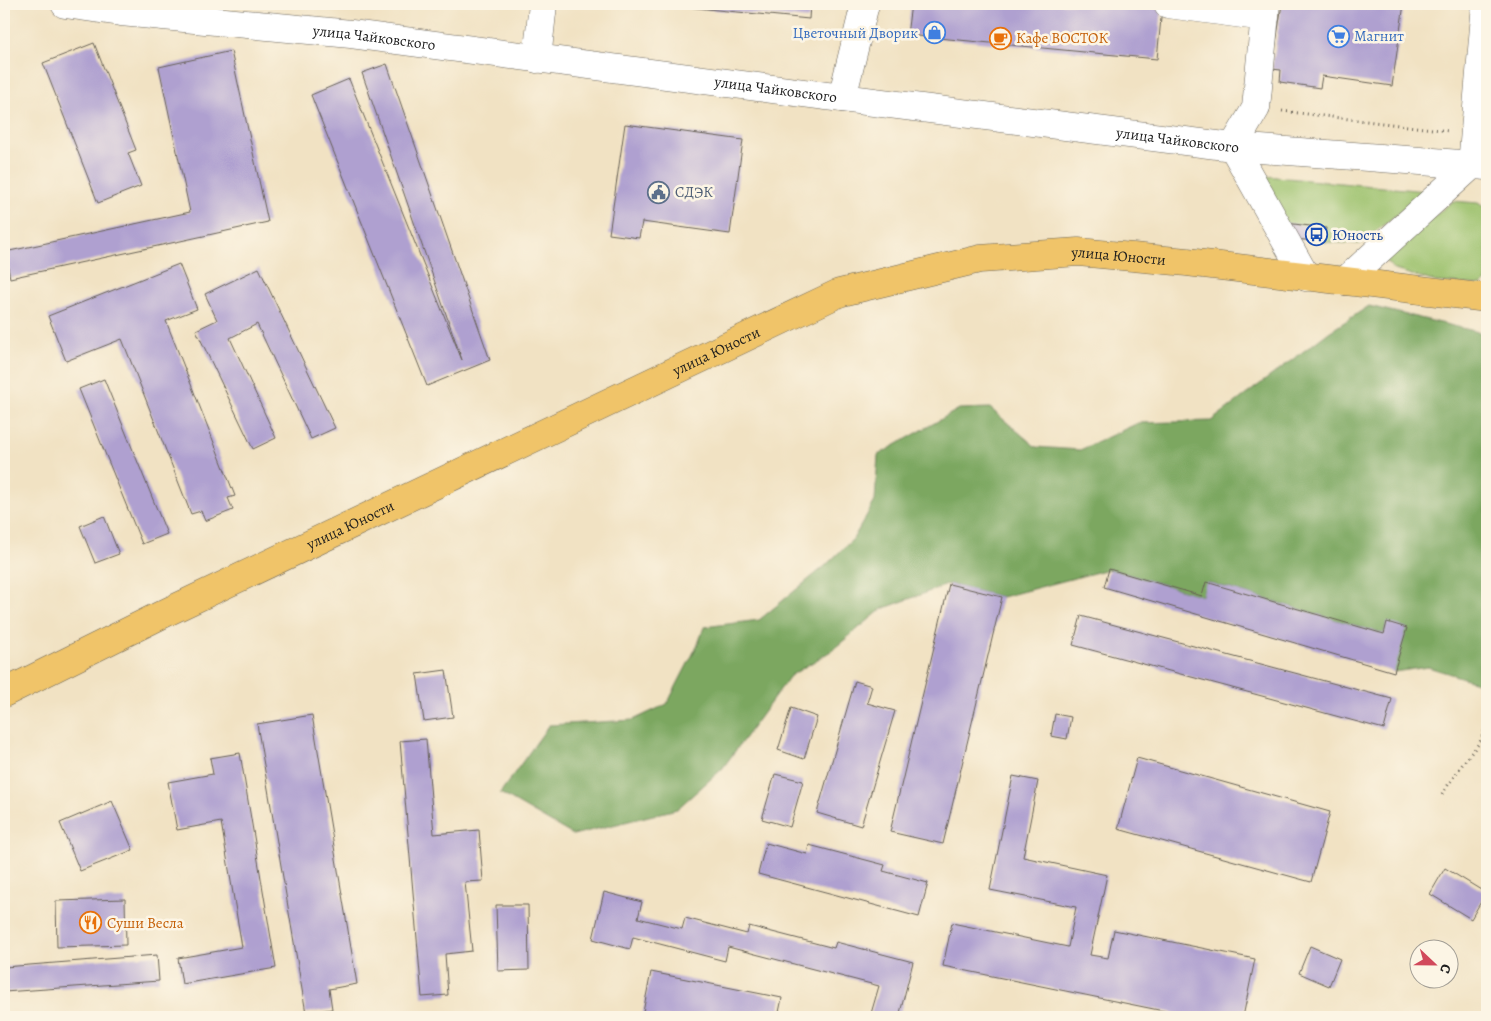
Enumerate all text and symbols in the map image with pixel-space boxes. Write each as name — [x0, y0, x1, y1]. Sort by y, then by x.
street label: улица Чайковского — [311, 20, 437, 55]
shop icon: Цветочный Дворик — [922, 21, 946, 45]
place label: Цветочный Дворик — [793, 23, 918, 43]
supermarket icon: Магнит — [1326, 24, 1350, 48]
cafe icon: Кафе ВОСТОК — [988, 26, 1012, 50]
place label: Магнит — [1354, 26, 1404, 46]
place label: Кафе ВОСТОК — [1016, 28, 1108, 48]
street label: улица Чайковского — [712, 71, 838, 107]
street label: улица Чайковского — [1114, 122, 1240, 157]
public building icon: СДЭК — [647, 180, 671, 204]
place label: СДЭК — [675, 182, 713, 202]
bus stop icon: Юность — [1304, 223, 1328, 247]
place label: Юность — [1332, 225, 1383, 245]
street label: улица Юности — [1070, 242, 1167, 270]
street label: улица Юности — [668, 322, 763, 381]
street label: улица Юности — [302, 496, 398, 555]
restaurant icon: Суши Весла — [79, 911, 103, 935]
place label: Суши Весла — [107, 913, 184, 933]
north arrow — [1408, 938, 1458, 988]
text: С — [1435, 961, 1456, 977]

